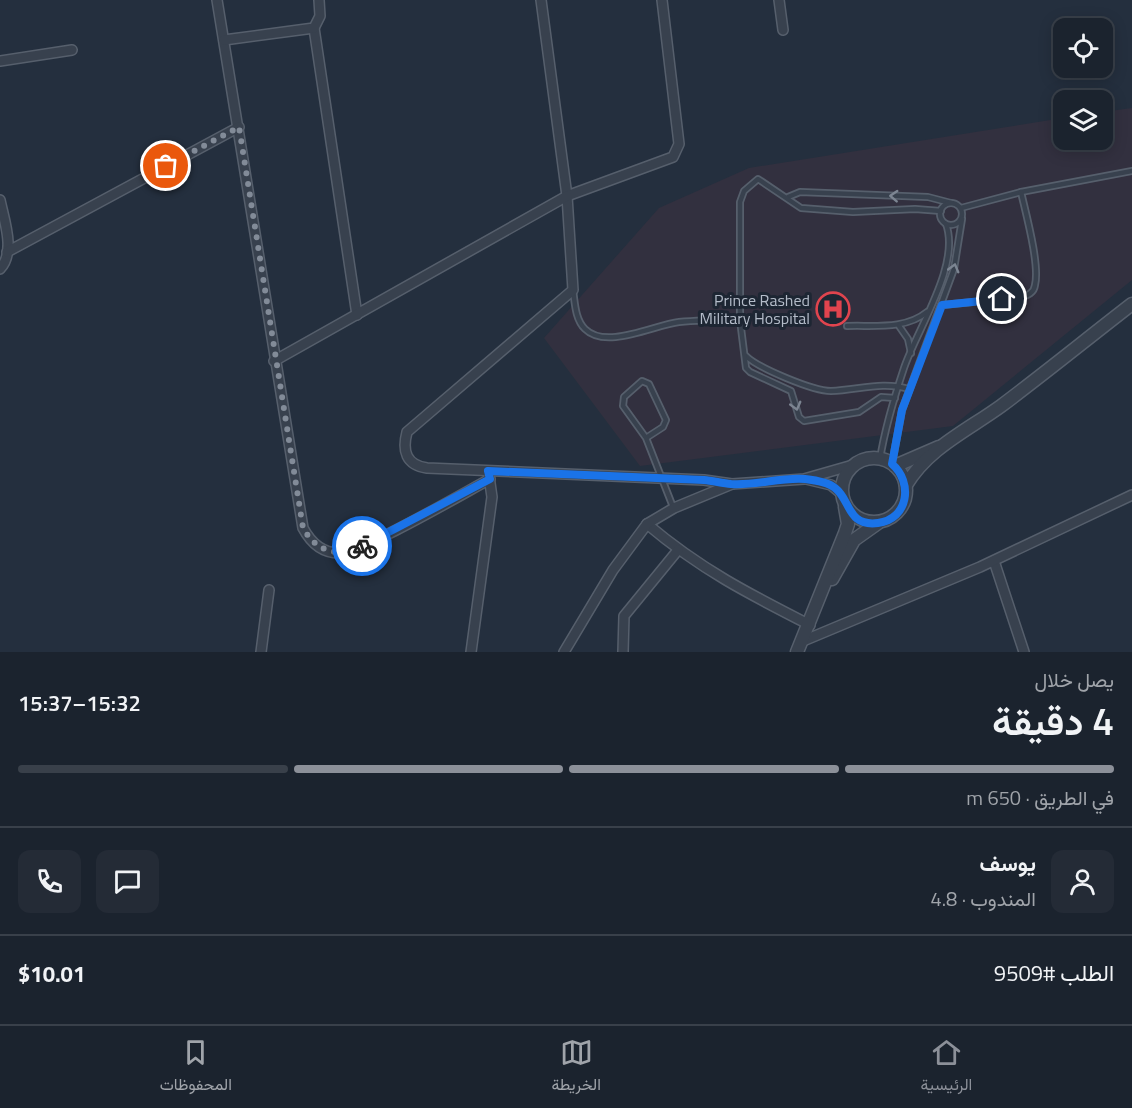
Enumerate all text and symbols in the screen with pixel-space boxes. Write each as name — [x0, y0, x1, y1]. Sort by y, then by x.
map controls — [1053, 18, 1113, 150]
button: locate — [1053, 18, 1113, 78]
button: layers — [1053, 90, 1113, 150]
pin — [140, 140, 191, 191]
icon: bag — [149, 149, 182, 182]
one-way arrow — [889, 189, 898, 202]
one-way arrow — [947, 263, 959, 274]
pin — [976, 273, 1027, 324]
icon: home — [985, 282, 1018, 315]
place label: Prince Rashed Military Hospital — [700, 288, 810, 330]
hospital icon: Prince Rashed Military Hospital — [815, 291, 851, 327]
one-way arrow — [789, 400, 801, 411]
courier — [332, 516, 392, 576]
icon: bike — [346, 530, 379, 563]
text: يصل خلال — [1035, 664, 1114, 695]
text: 15:32–15:37 — [18, 686, 141, 720]
text: 4 دقيقة — [992, 691, 1114, 750]
text: في الطريق · 650 m — [966, 782, 1114, 813]
text: يوسف — [980, 846, 1036, 880]
button: phone — [18, 850, 81, 913]
button: chat — [96, 850, 159, 913]
button: person — [1051, 850, 1114, 913]
text: المندوب · 4.8 — [931, 883, 1036, 914]
text: الطلب #9509 — [994, 956, 1114, 990]
text: $10.01 — [18, 957, 85, 991]
tab: المحفوظات — [160, 1036, 232, 1099]
tab: الخريطة — [551, 1036, 601, 1099]
tab: الرئيسية — [920, 1036, 972, 1099]

